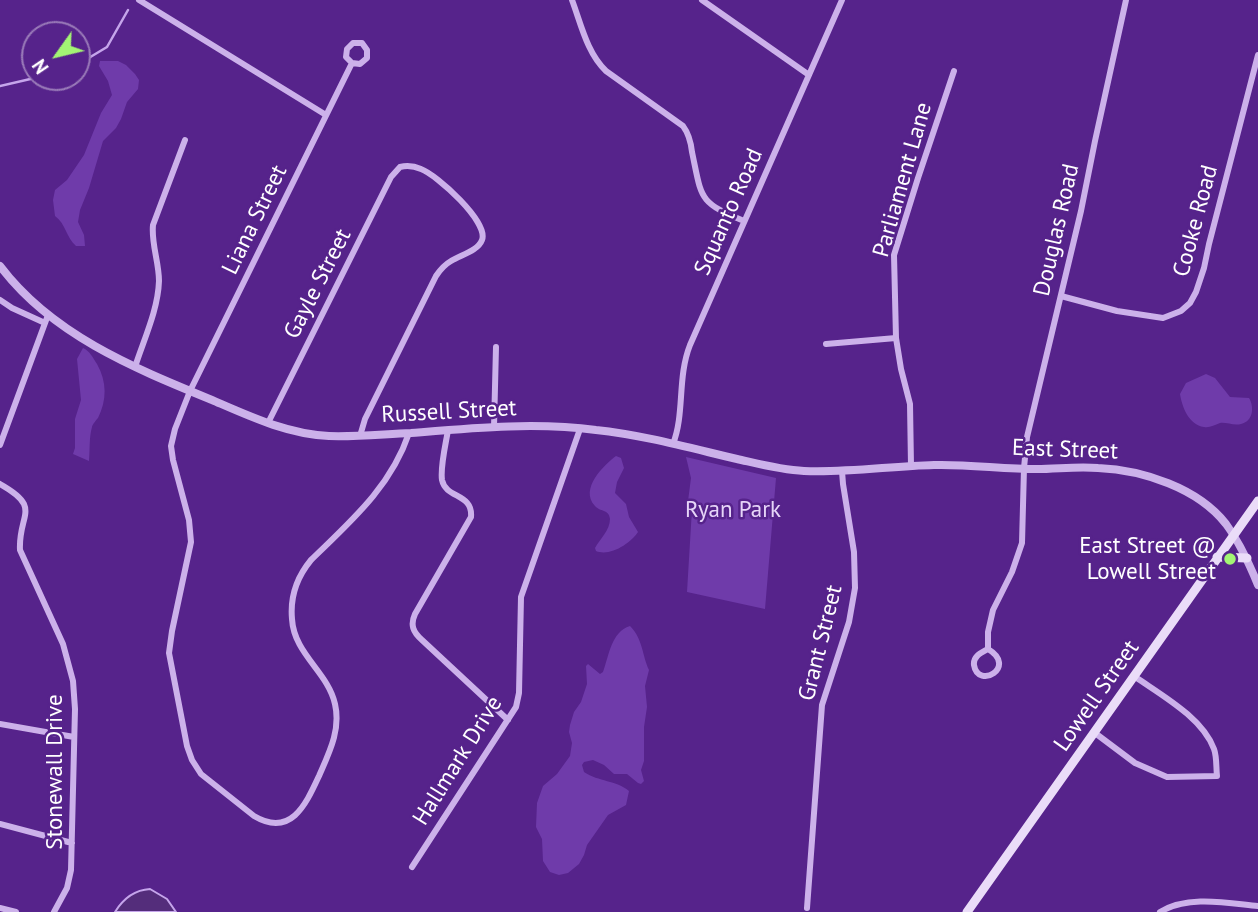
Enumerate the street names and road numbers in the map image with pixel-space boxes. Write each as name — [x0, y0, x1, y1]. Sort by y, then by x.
street label: Parliament Lane — [868, 100, 938, 260]
street label: Squanto Road — [689, 144, 769, 280]
street label: Liana Street — [217, 161, 293, 279]
street label: Douglas Road — [1028, 161, 1086, 299]
street label: Cooke Road — [1168, 162, 1224, 280]
street label: Gayle Street — [279, 225, 357, 343]
street label: Russell Street — [381, 395, 517, 429]
street label: East Street — [1012, 434, 1118, 466]
street label: Grant Street — [793, 582, 849, 704]
street label: Lowell Street — [1049, 635, 1145, 757]
street label: Hallmark Drive — [407, 691, 509, 831]
street label: Stonewall Drive — [41, 694, 69, 850]

